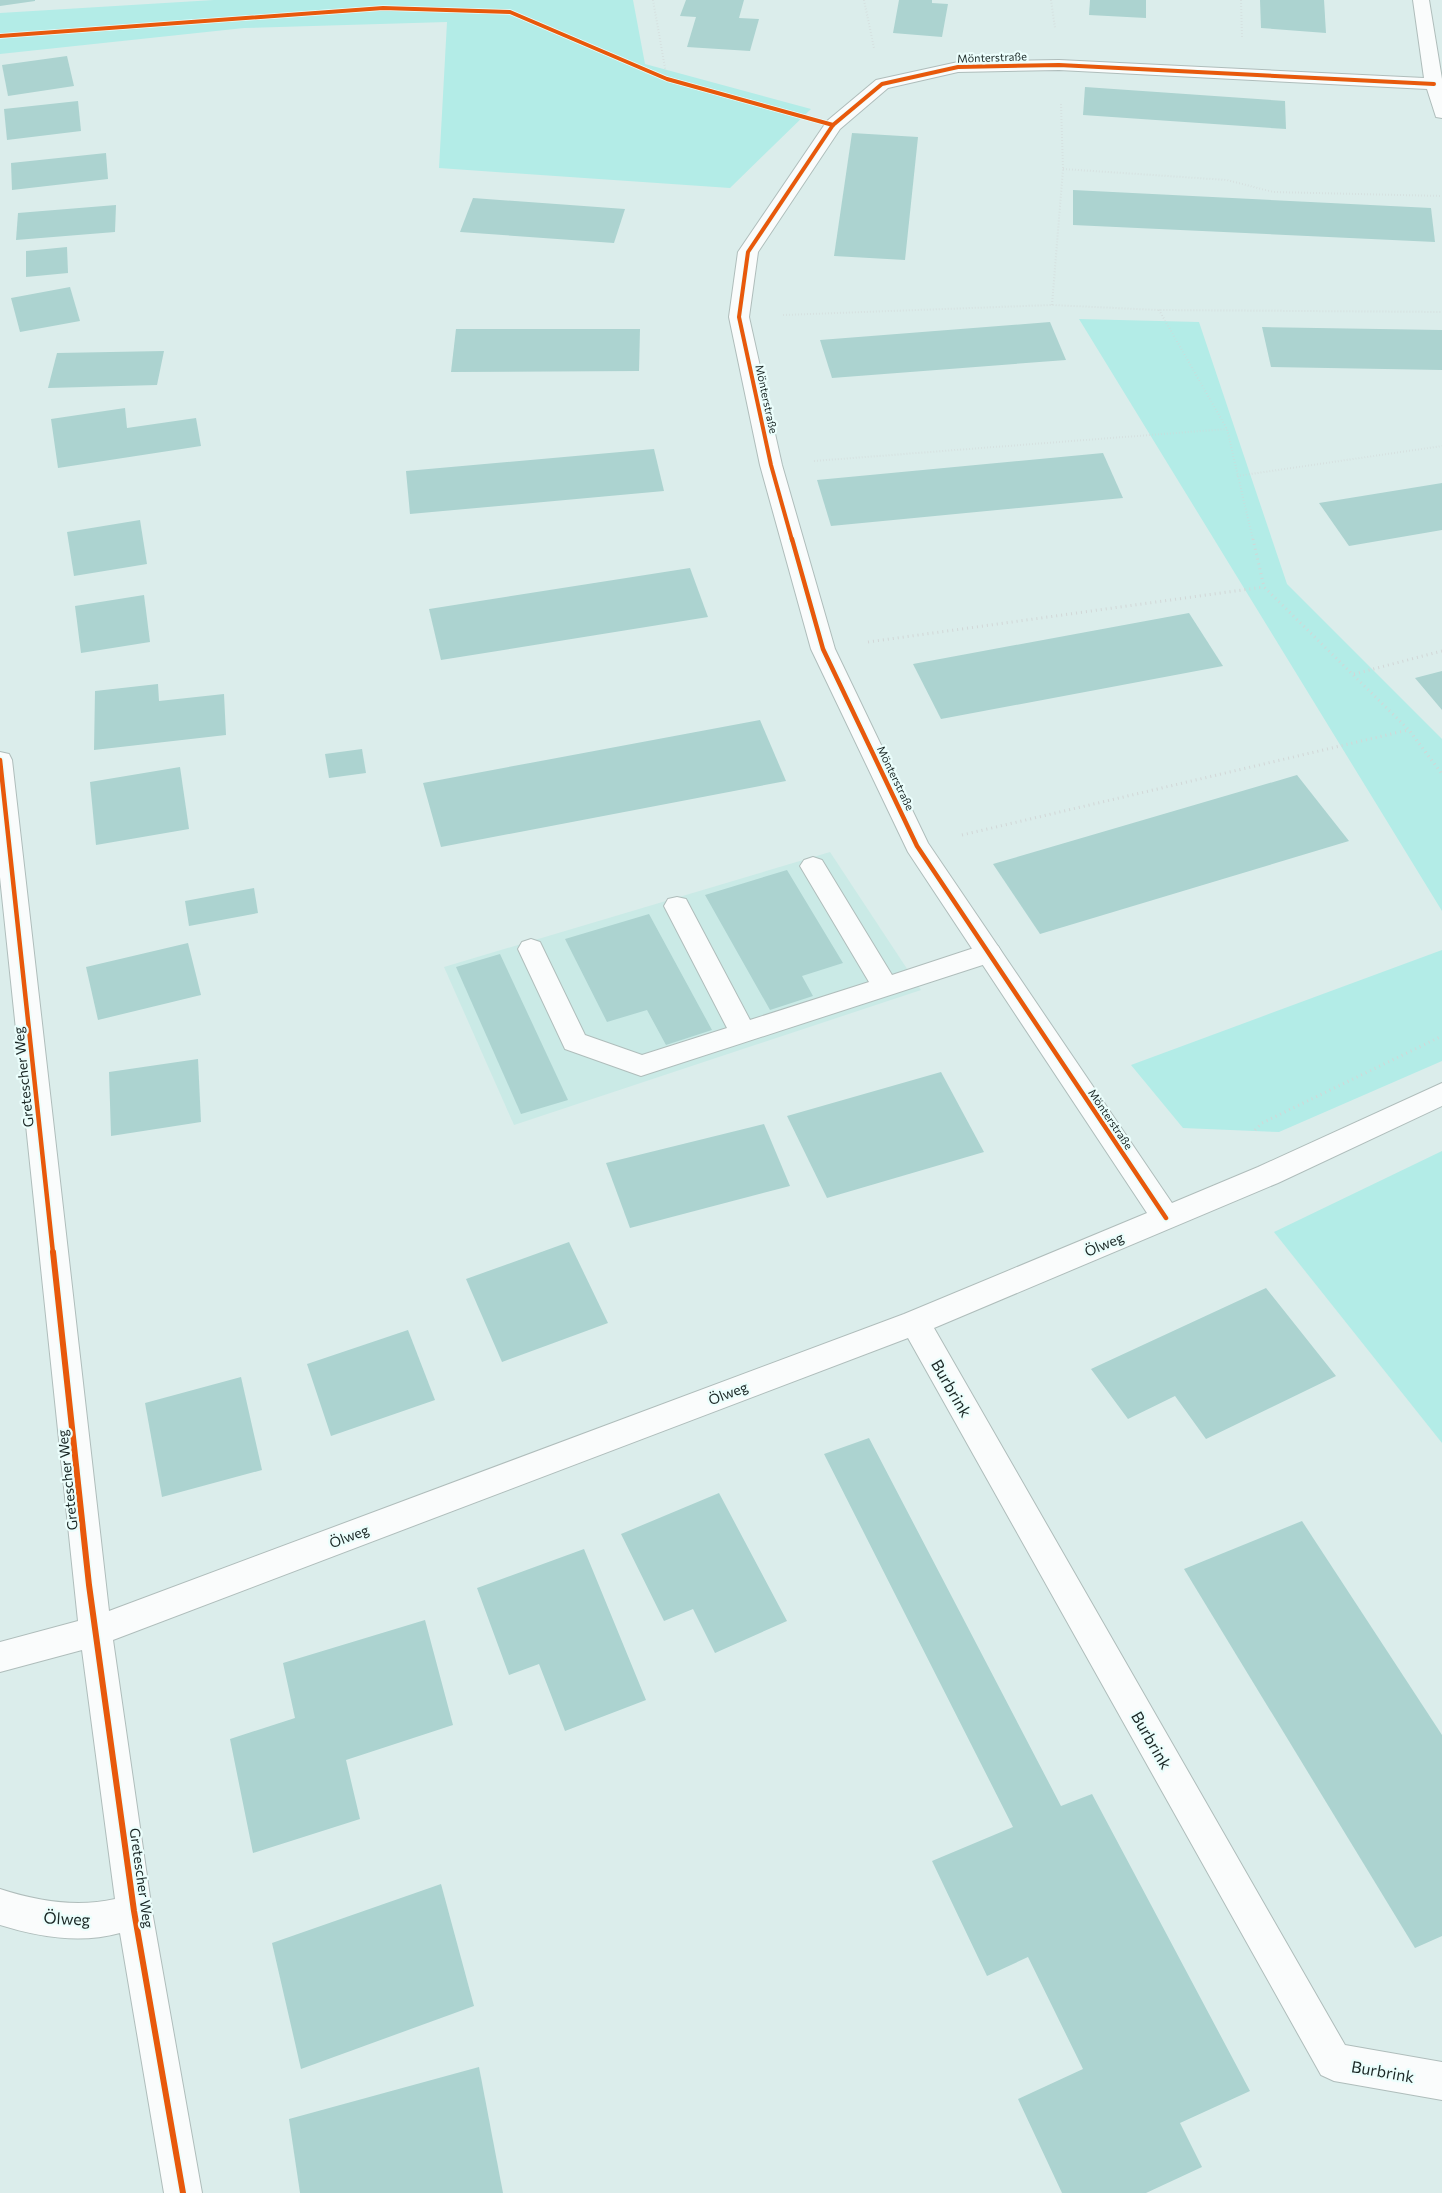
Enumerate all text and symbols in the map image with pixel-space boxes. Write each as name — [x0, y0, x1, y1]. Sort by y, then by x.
street label: Mönterstraße — [957, 49, 1027, 65]
street label: Mönterstraße — [753, 364, 781, 435]
street label: Mönterstraße — [875, 744, 917, 812]
street label: Gretescher Weg — [9, 1025, 37, 1128]
street label: Mönterstraße — [1086, 1086, 1136, 1152]
street label: Ölweg — [1082, 1228, 1127, 1260]
street label: Burbrink — [928, 1356, 976, 1421]
street label: Ölweg — [706, 1378, 751, 1408]
street label: Gretescher Weg — [53, 1428, 81, 1531]
street label: Ölweg — [327, 1521, 372, 1551]
street label: Burbrink — [1128, 1708, 1176, 1773]
street label: Gretescher Weg — [127, 1827, 158, 1930]
street label: Ölweg — [43, 1907, 91, 1929]
street label: Burbrink — [1350, 2056, 1416, 2086]

